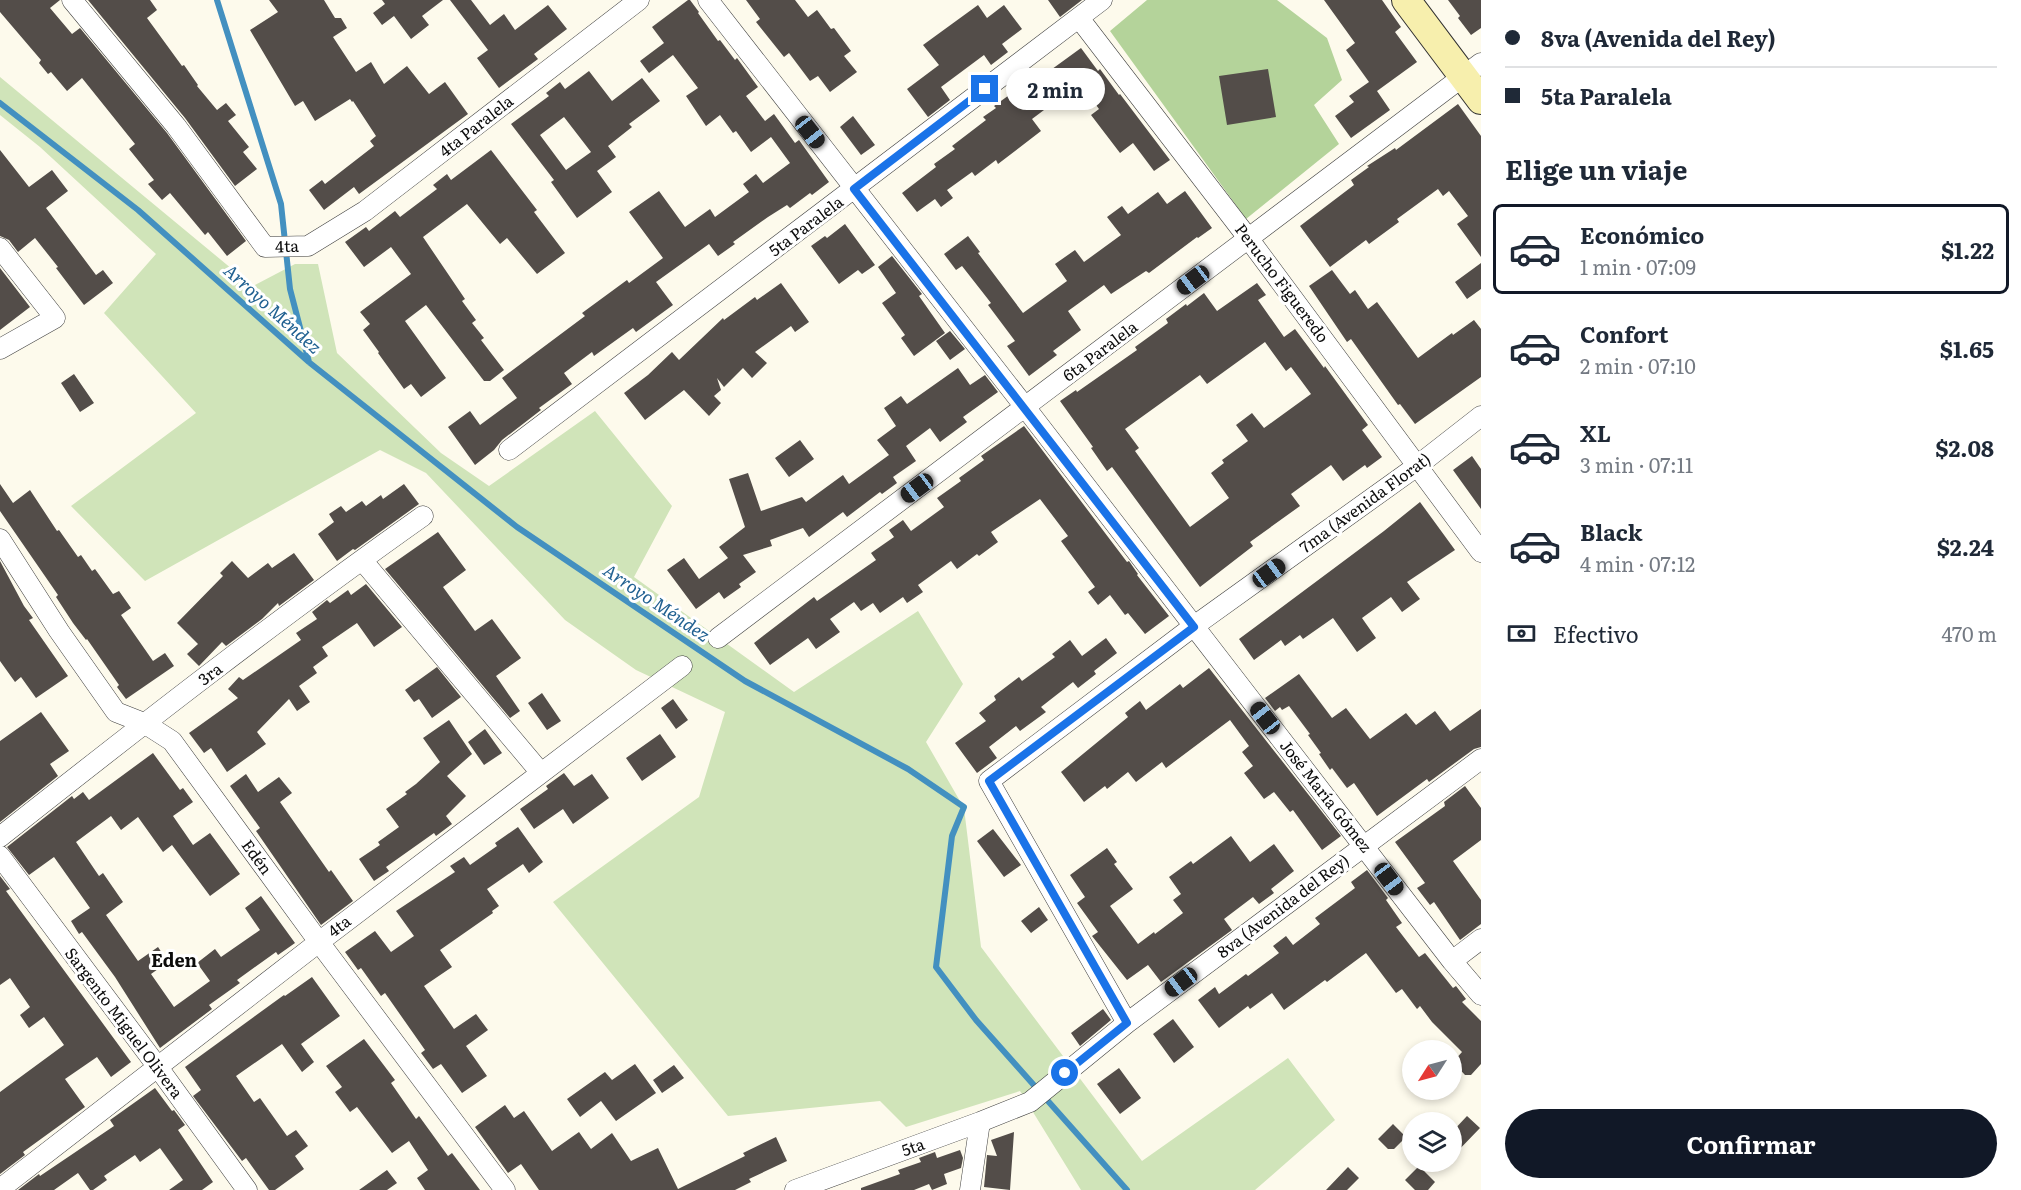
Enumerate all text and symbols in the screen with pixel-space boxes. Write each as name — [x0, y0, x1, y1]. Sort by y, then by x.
text: 8va (Avenida del Rey) — [1541, 21, 1776, 54]
callout: 2 min — [1006, 68, 1105, 110]
text: 2 min — [1028, 74, 1083, 104]
route end — [971, 75, 998, 102]
text: 5ta Paralela — [1541, 79, 1672, 112]
street label: 4ta Paralela — [433, 88, 518, 162]
car — [792, 112, 828, 152]
text: Elige un viaje — [1505, 148, 1688, 188]
street label: 5ta Paralela — [763, 189, 848, 261]
street label: Perucho Figueredo — [1230, 218, 1336, 347]
text: Económico — [1580, 218, 1704, 251]
icon: car — [1508, 222, 1562, 276]
street label: 4ta — [275, 233, 300, 257]
text: $1.22 — [1941, 233, 1994, 266]
text: 1 min · 07:09 — [1580, 251, 1696, 281]
water label: Arroyo Méndez — [218, 257, 328, 359]
car — [1173, 262, 1213, 298]
street label: 6ta Paralela — [1057, 314, 1142, 386]
text: Confort — [1580, 317, 1668, 350]
icon: car — [1508, 321, 1562, 375]
text: $1.65 — [1940, 332, 1994, 365]
text: 2 min · 07:10 — [1580, 350, 1696, 380]
text: XL — [1580, 416, 1611, 449]
icon: car — [1508, 420, 1562, 474]
text: $2.08 — [1935, 431, 1994, 464]
street label: 7ma (Avenida Florat) — [1294, 446, 1435, 558]
text: 3 min · 07:11 — [1580, 449, 1693, 479]
car — [897, 470, 937, 506]
text: Black — [1580, 515, 1642, 548]
icon: car — [1508, 519, 1562, 573]
text: $2.24 — [1937, 530, 1994, 563]
text: 4 min · 07:12 — [1580, 548, 1695, 578]
car — [1249, 555, 1289, 591]
water label: Arroyo Méndez — [598, 556, 716, 648]
icon: cash — [1505, 617, 1538, 650]
text: Efectivo — [1553, 617, 1639, 650]
text: 470 m — [1942, 618, 1997, 648]
street label: 3ra — [192, 656, 227, 690]
car — [1247, 698, 1283, 738]
street label: José María Gómez — [1275, 734, 1379, 857]
street label: Edén — [237, 834, 279, 879]
street label: 8va (Avenida del Rey) — [1211, 847, 1354, 963]
car — [1371, 859, 1407, 899]
street label: 4ta — [322, 908, 355, 942]
street label: Sargento Miguel Olivera — [60, 942, 190, 1103]
district label: Eden — [151, 946, 198, 973]
car — [1161, 964, 1201, 1000]
north arrow — [1402, 1040, 1462, 1100]
map controls — [1402, 1040, 1462, 1172]
route start — [1051, 1059, 1078, 1086]
button: Confirmar — [1505, 1109, 1997, 1178]
button: layers — [1402, 1112, 1462, 1172]
street label: 5ta — [898, 1131, 928, 1161]

